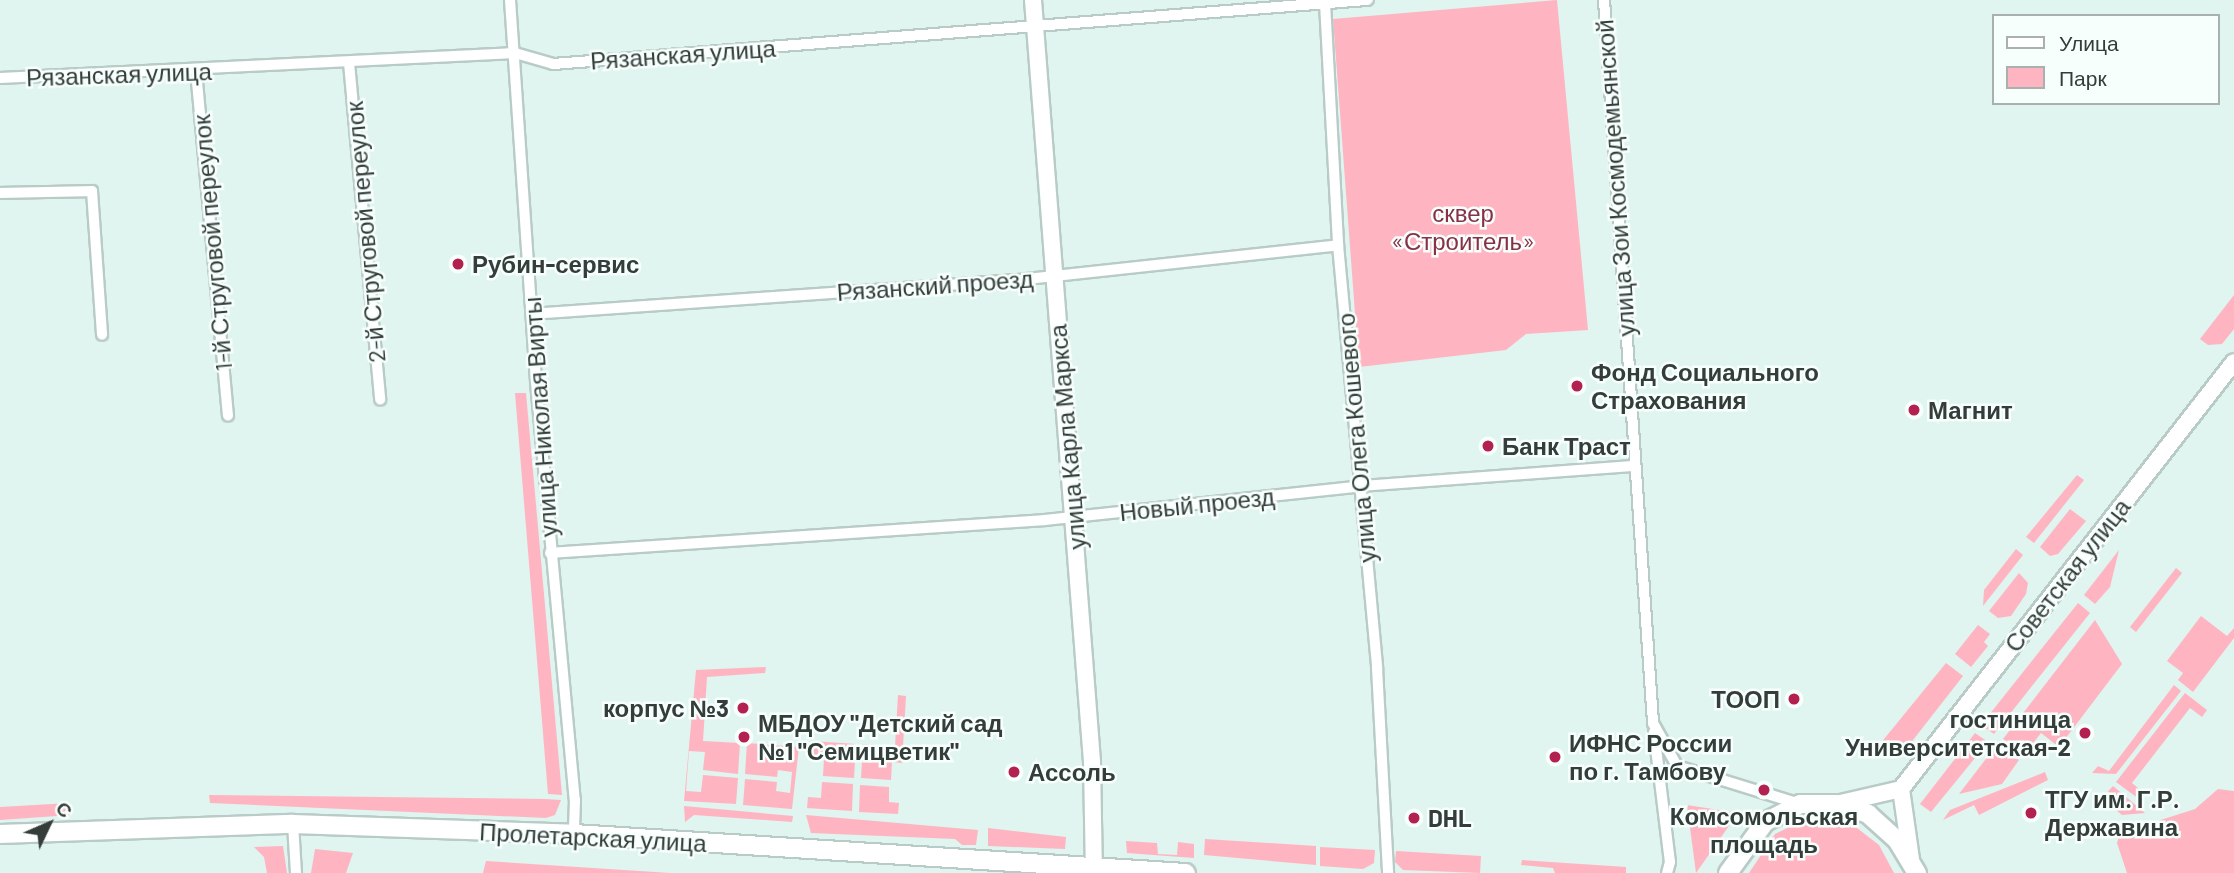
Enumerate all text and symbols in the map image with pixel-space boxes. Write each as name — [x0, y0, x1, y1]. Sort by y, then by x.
legend — [1993, 14, 2220, 105]
street label: улица Зои Космодемьянской — [1590, 19, 1640, 337]
text: Улица — [2059, 30, 2119, 55]
street label: Рязанская улица — [589, 33, 777, 75]
street label: Рязанская улица — [26, 56, 212, 92]
text: Парк — [2059, 65, 2107, 90]
street label: 2-й Струговой переулок — [339, 100, 391, 364]
street label: 1-й Струговой переулок — [186, 114, 238, 372]
park label: сквер «Строитель» — [1391, 199, 1535, 255]
place label: Рубин-сервис — [472, 250, 639, 278]
marker: Рубин-сервис — [450, 256, 466, 272]
street label: Рязанский проезд — [836, 264, 1034, 306]
street label: улица Николая Вирты — [517, 296, 563, 538]
street label: улица Олега Кошевого — [1331, 312, 1381, 564]
street label: улица Карла Маркса — [1043, 323, 1091, 551]
place label: Фонд Социального Страхования — [1591, 358, 1819, 414]
marker: Фонд Социального Страхования — [1569, 378, 1585, 394]
place label: Магнит — [1928, 396, 2013, 424]
marker: Магнит — [1906, 402, 1922, 418]
place label: Банк Траст — [1502, 432, 1631, 460]
marker: Банк Траст — [1480, 438, 1496, 454]
street label: Новый проезд — [1118, 482, 1276, 526]
street label: Советская улица — [1998, 493, 2136, 657]
place label: ТООП — [1711, 685, 1780, 713]
marker: ТООП — [1786, 691, 1802, 707]
place label: корпус №3 — [603, 694, 729, 722]
marker: корпус №3 — [735, 700, 751, 716]
place label: гостиница Университетская-2 — [1845, 705, 2071, 761]
place label: МБДОУ "Детский сад №1 "Семицветик" — [758, 709, 1003, 765]
marker: гостиница Университетская-2 — [2077, 725, 2093, 741]
marker: МБДОУ "Детский сад №1 "Семицветик" — [736, 729, 752, 745]
place label: ИФНС России по г. Тамбову — [1569, 729, 1732, 785]
marker: ИФНС России по г. Тамбову — [1547, 749, 1563, 765]
place label: Ассоль — [1028, 758, 1116, 786]
marker: Ассоль — [1006, 764, 1022, 780]
marker: Комсомольская площадь — [1756, 782, 1772, 798]
place label: ТГУ им. Г.Р. Державина — [2045, 785, 2179, 841]
north arrow — [14, 789, 84, 859]
text: С — [51, 796, 78, 822]
place label: Комсомольская площадь — [1670, 802, 1858, 858]
place label: DHL — [1428, 804, 1472, 832]
marker: ТГУ им. Г.Р. Державина — [2023, 805, 2039, 821]
marker: DHL — [1406, 810, 1422, 826]
street label: Пролетарская улица — [479, 817, 707, 857]

